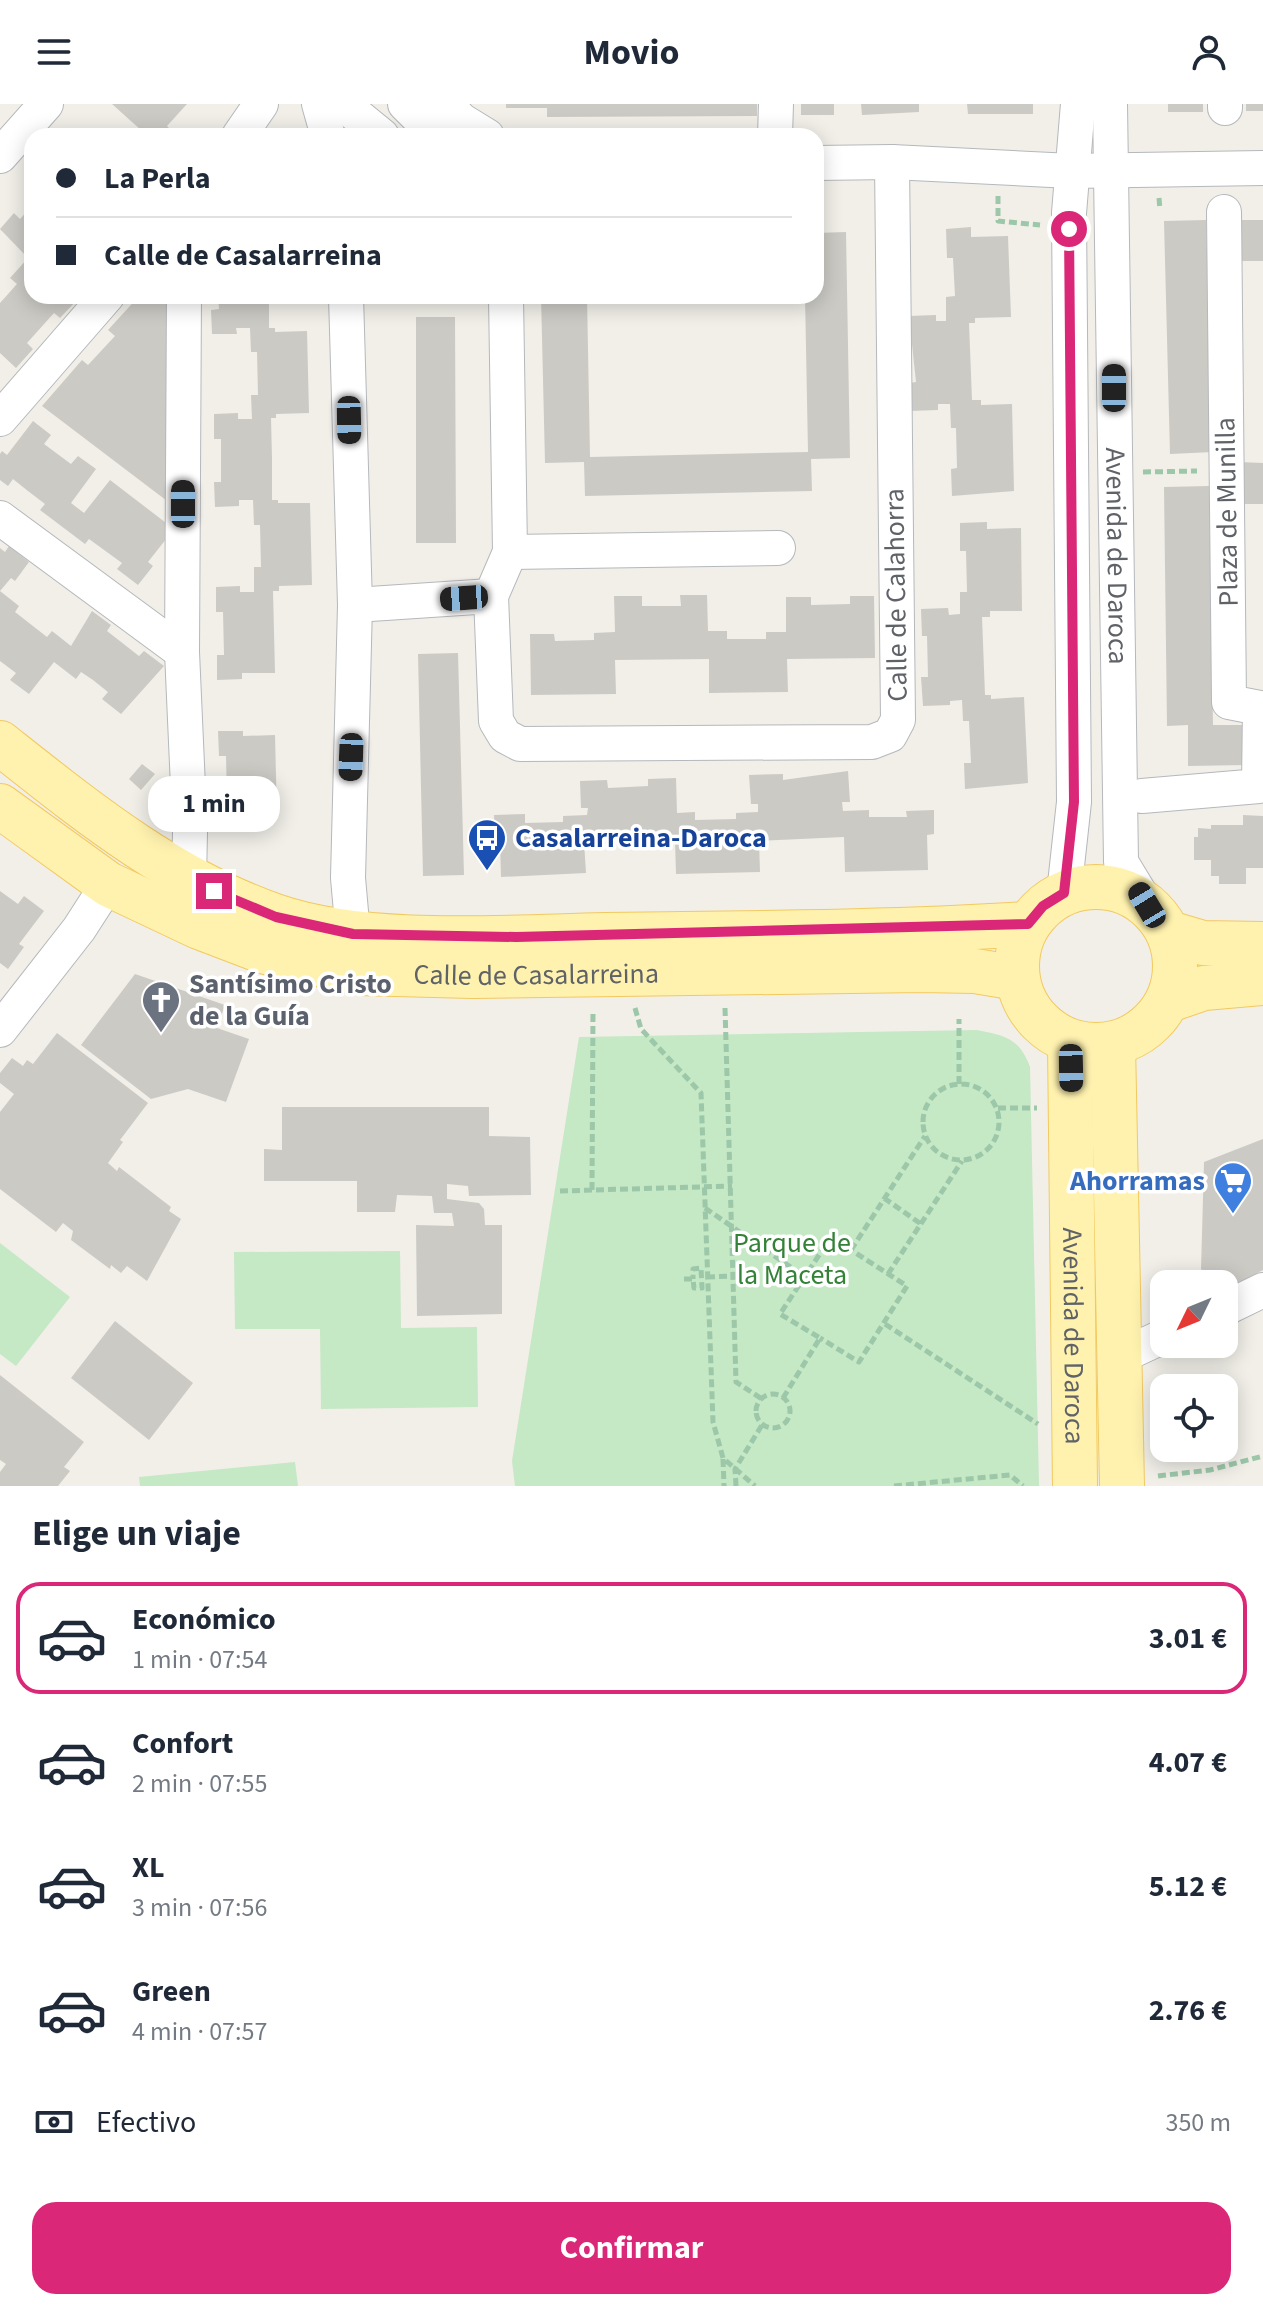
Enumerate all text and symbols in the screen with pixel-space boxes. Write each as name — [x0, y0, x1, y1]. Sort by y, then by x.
text: Movio — [584, 27, 679, 78]
icon: menu — [32, 30, 76, 74]
icon: person — [1187, 30, 1231, 74]
text: La Perla — [104, 157, 210, 200]
route start — [1051, 211, 1087, 247]
text: Calle de Casalarreina — [104, 234, 382, 277]
car — [1102, 364, 1126, 412]
car — [337, 396, 361, 444]
street label: Plaza de Munilla — [1205, 417, 1249, 607]
street label: Avenida de Daroca — [1095, 447, 1138, 665]
car — [171, 480, 195, 528]
street label: Calle de Calahorra — [874, 488, 918, 702]
car — [439, 584, 489, 612]
car — [338, 733, 364, 781]
callout: 1 min — [148, 775, 280, 831]
text: 1 min — [182, 785, 246, 822]
bus stop icon: Casalarreina-Daroca — [466, 817, 508, 872]
place label: Casalarreina-Daroca — [515, 818, 767, 858]
route end — [196, 873, 232, 909]
car — [1124, 878, 1170, 932]
street label: Calle de Casalarreina — [413, 954, 659, 996]
place label: Santísimo Cristo de la Guía — [189, 964, 392, 1036]
church icon: Santísimo Cristo de la Guía — [140, 979, 182, 1034]
car — [1059, 1044, 1083, 1092]
supermarket icon: Ahorramas — [1212, 1160, 1254, 1215]
place label: Ahorramas — [1069, 1161, 1205, 1201]
park label: Parque de la Maceta — [733, 1223, 851, 1295]
street label: Avenida de Daroca — [1052, 1227, 1095, 1445]
north arrow — [1150, 1270, 1238, 1358]
map controls — [1150, 1270, 1238, 1462]
button: locate — [1150, 1374, 1238, 1462]
text: Elige un viaje — [32, 1508, 241, 1559]
text: Económico — [132, 1598, 276, 1641]
icon: car — [36, 1602, 108, 1674]
text: 3.01 € — [1149, 1617, 1227, 1660]
text: 1 min · 07:54 — [132, 1641, 267, 1678]
text: Confort — [132, 1722, 233, 1765]
icon: car — [36, 1726, 108, 1798]
text: 4.07 € — [1149, 1741, 1227, 1784]
text: 2 min · 07:55 — [132, 1765, 267, 1802]
text: XL — [132, 1846, 165, 1889]
icon: car — [36, 1850, 108, 1922]
text: 5.12 € — [1149, 1865, 1227, 1908]
text: 3 min · 07:56 — [132, 1889, 267, 1926]
text: Green — [132, 1970, 211, 2013]
icon: car — [36, 1974, 108, 2046]
text: 2.76 € — [1149, 1989, 1227, 2032]
text: 4 min · 07:57 — [132, 2013, 267, 2050]
icon: cash — [32, 2100, 76, 2144]
text: Efectivo — [96, 2101, 196, 2144]
text: 350 m — [1165, 2104, 1231, 2141]
button: Confirmar — [32, 2202, 1231, 2294]

